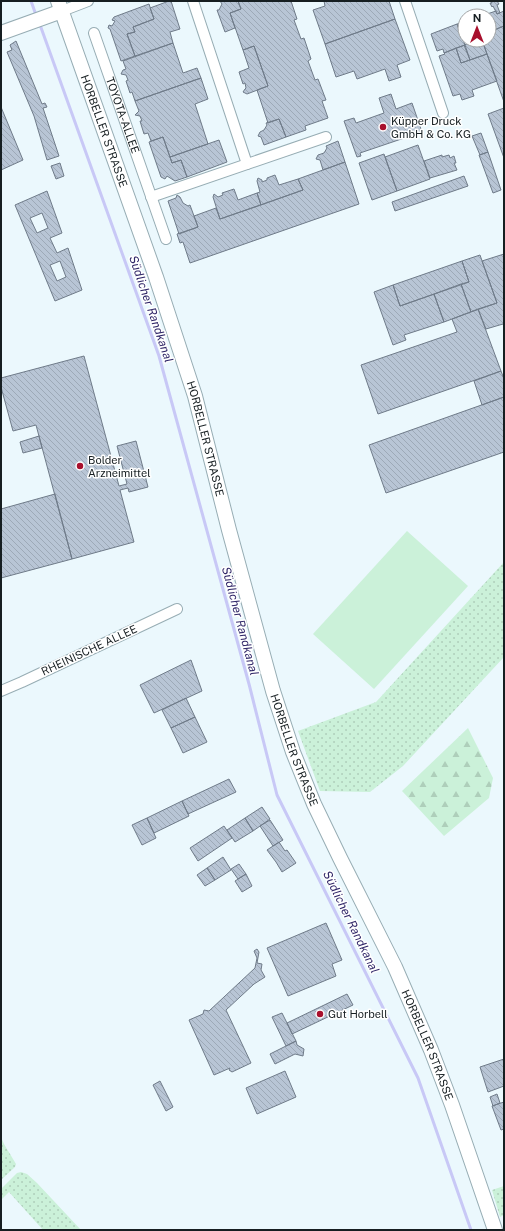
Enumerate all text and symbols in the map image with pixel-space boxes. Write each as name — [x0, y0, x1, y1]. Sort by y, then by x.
north arrow — [457, 8, 497, 48]
text: N — [473, 12, 481, 24]
street label: HORBELLER STRASSE — [79, 73, 130, 189]
street label: TOYOTA-ALLEE — [104, 75, 142, 155]
place label: Küpper Druck GmbH & Co. KG — [391, 115, 471, 140]
marker: Küpper Druck GmbH & Co. KG — [378, 122, 388, 132]
water label: Südlicher Randkanal — [126, 254, 176, 364]
street label: HORBELLER STRASSE — [185, 379, 226, 498]
place label: Bolder Arzneimittel — [88, 454, 151, 479]
marker: Bolder Arzneimittel — [75, 461, 85, 471]
water label: Südlicher Randkanal — [219, 565, 261, 677]
street label: RHEINISCHE ALLEE — [39, 622, 139, 677]
street label: HORBELLER STRASSE — [268, 692, 320, 808]
water label: Südlicher Randkanal — [320, 869, 382, 975]
street label: HORBELLER STRASSE — [400, 988, 456, 1102]
place label: Gut Horbell — [328, 1008, 388, 1020]
marker: Gut Horbell — [315, 1009, 325, 1019]

